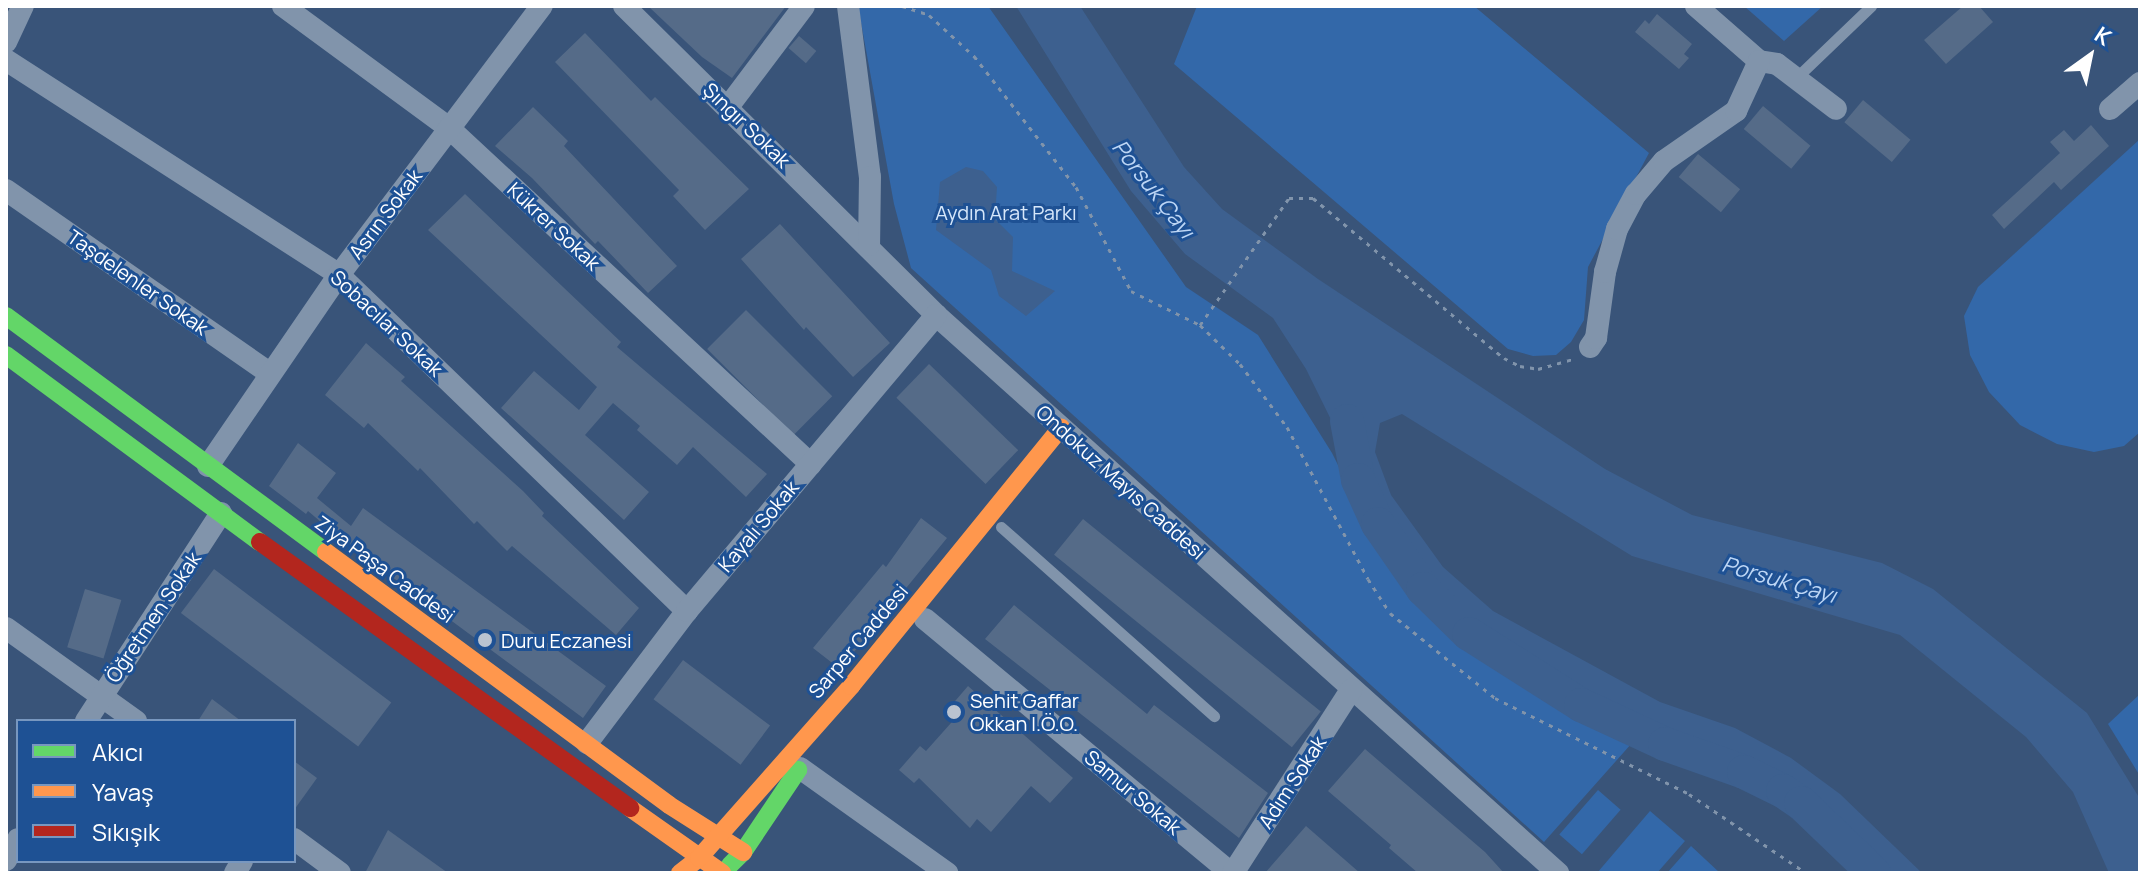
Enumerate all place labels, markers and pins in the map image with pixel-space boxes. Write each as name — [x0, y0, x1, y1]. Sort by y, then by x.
place label: Duru Eczanesi — [501, 628, 632, 652]
marker: Duru Eczanesi — [476, 631, 494, 649]
place label: Sehit Gaffar Okkan I.Ö.O. — [970, 688, 1079, 735]
marker: Sehit Gaffar Okkan I.Ö.O. — [945, 703, 963, 721]

